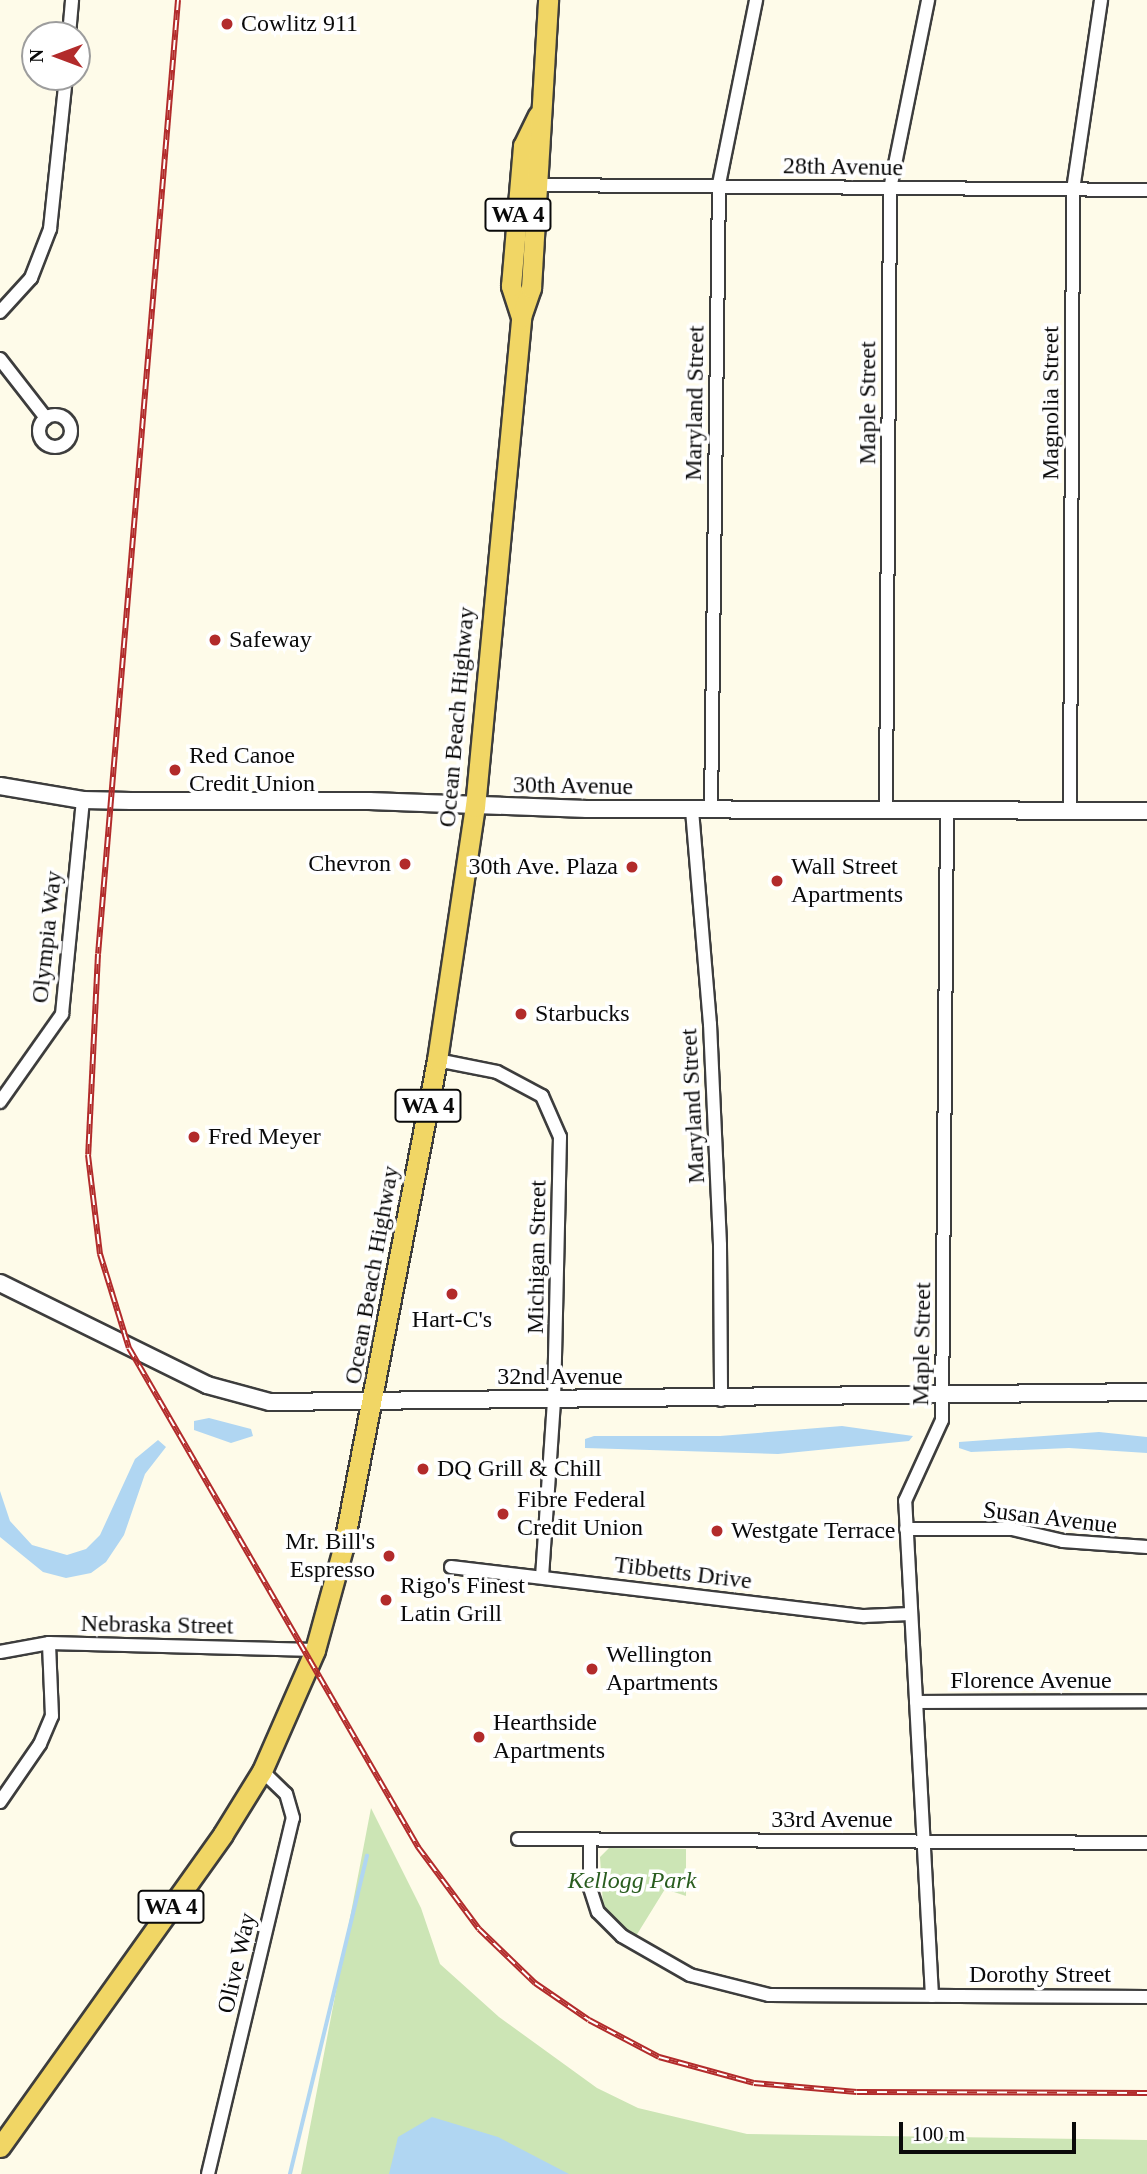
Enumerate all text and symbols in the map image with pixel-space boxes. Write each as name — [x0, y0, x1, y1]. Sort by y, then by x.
place label: Cowlitz 911 — [241, 10, 358, 38]
marker: Cowlitz 911 — [219, 16, 235, 32]
north arrow — [21, 21, 91, 91]
text: N — [26, 49, 47, 63]
street label: 28th Avenue — [782, 152, 904, 182]
road number: WA 4 — [483, 196, 553, 234]
street label: Maryland Street — [679, 325, 711, 481]
street label: Magnolia Street — [1037, 326, 1065, 480]
street label: Maple Street — [854, 341, 882, 465]
street label: Ocean Beach Highway — [433, 606, 481, 828]
place label: Safeway — [229, 626, 312, 654]
marker: Safeway — [207, 632, 223, 648]
place label: Red Canoe Credit Union — [189, 742, 315, 798]
marker: Red Canoe Credit Union — [167, 762, 183, 778]
street label: 30th Avenue — [512, 771, 634, 801]
place label: Chevron — [308, 850, 391, 878]
place label: 30th Ave. Plaza — [467, 853, 618, 881]
place label: Wall Street Apartments — [791, 853, 903, 909]
marker: Chevron — [397, 856, 413, 872]
marker: 30th Ave. Plaza — [624, 859, 640, 875]
street label: Olympia Way — [26, 869, 68, 1005]
marker: Wall Street Apartments — [769, 873, 785, 889]
place label: Starbucks — [535, 1000, 630, 1028]
marker: Starbucks — [513, 1006, 529, 1022]
street label: Maryland Street — [675, 1028, 711, 1184]
road number: WA 4 — [393, 1086, 463, 1126]
place label: Fred Meyer — [208, 1123, 321, 1151]
marker: Fred Meyer — [186, 1129, 202, 1145]
street label: Ocean Beach Highway — [339, 1164, 405, 1386]
street label: Michigan Street — [521, 1180, 553, 1334]
street label: Maple Street — [907, 1282, 937, 1406]
marker: Hart-C's — [444, 1286, 460, 1302]
place label: Hart-C's — [412, 1306, 492, 1334]
street label: 32nd Avenue — [497, 1363, 623, 1391]
place label: DQ Grill & Chill — [437, 1455, 602, 1483]
marker: DQ Grill & Chill — [415, 1461, 431, 1477]
place label: Fibre Federal Credit Union — [517, 1486, 646, 1542]
street label: Susan Avenue — [981, 1495, 1119, 1541]
marker: Fibre Federal Credit Union — [495, 1506, 511, 1522]
place label: Westgate Terrace — [731, 1517, 896, 1545]
marker: Westgate Terrace — [709, 1523, 725, 1539]
place label: Mr. Bill's Espresso — [285, 1528, 375, 1584]
marker: Mr. Bill's Espresso — [381, 1548, 397, 1564]
street label: Tibbetts Drive — [613, 1550, 753, 1596]
place label: Rigo's Finest Latin Grill — [400, 1572, 525, 1628]
marker: Rigo's Finest Latin Grill — [378, 1592, 394, 1608]
street label: Nebraska Street — [80, 1609, 234, 1641]
place label: Wellington Apartments — [606, 1641, 718, 1697]
marker: Wellington Apartments — [584, 1661, 600, 1677]
street label: Florence Avenue — [950, 1667, 1112, 1695]
place label: Hearthside Apartments — [493, 1709, 605, 1765]
marker: Hearthside Apartments — [471, 1729, 487, 1745]
street label: 33rd Avenue — [771, 1806, 893, 1834]
park label: Kellogg Park — [568, 1867, 696, 1895]
road number: WA 4 — [136, 1888, 206, 1926]
street label: Olive Way — [211, 1910, 263, 2016]
street label: Dorothy Street — [969, 1961, 1111, 1989]
scale bar — [902, 2108, 1079, 2152]
text: 100 m — [912, 2122, 965, 2146]

